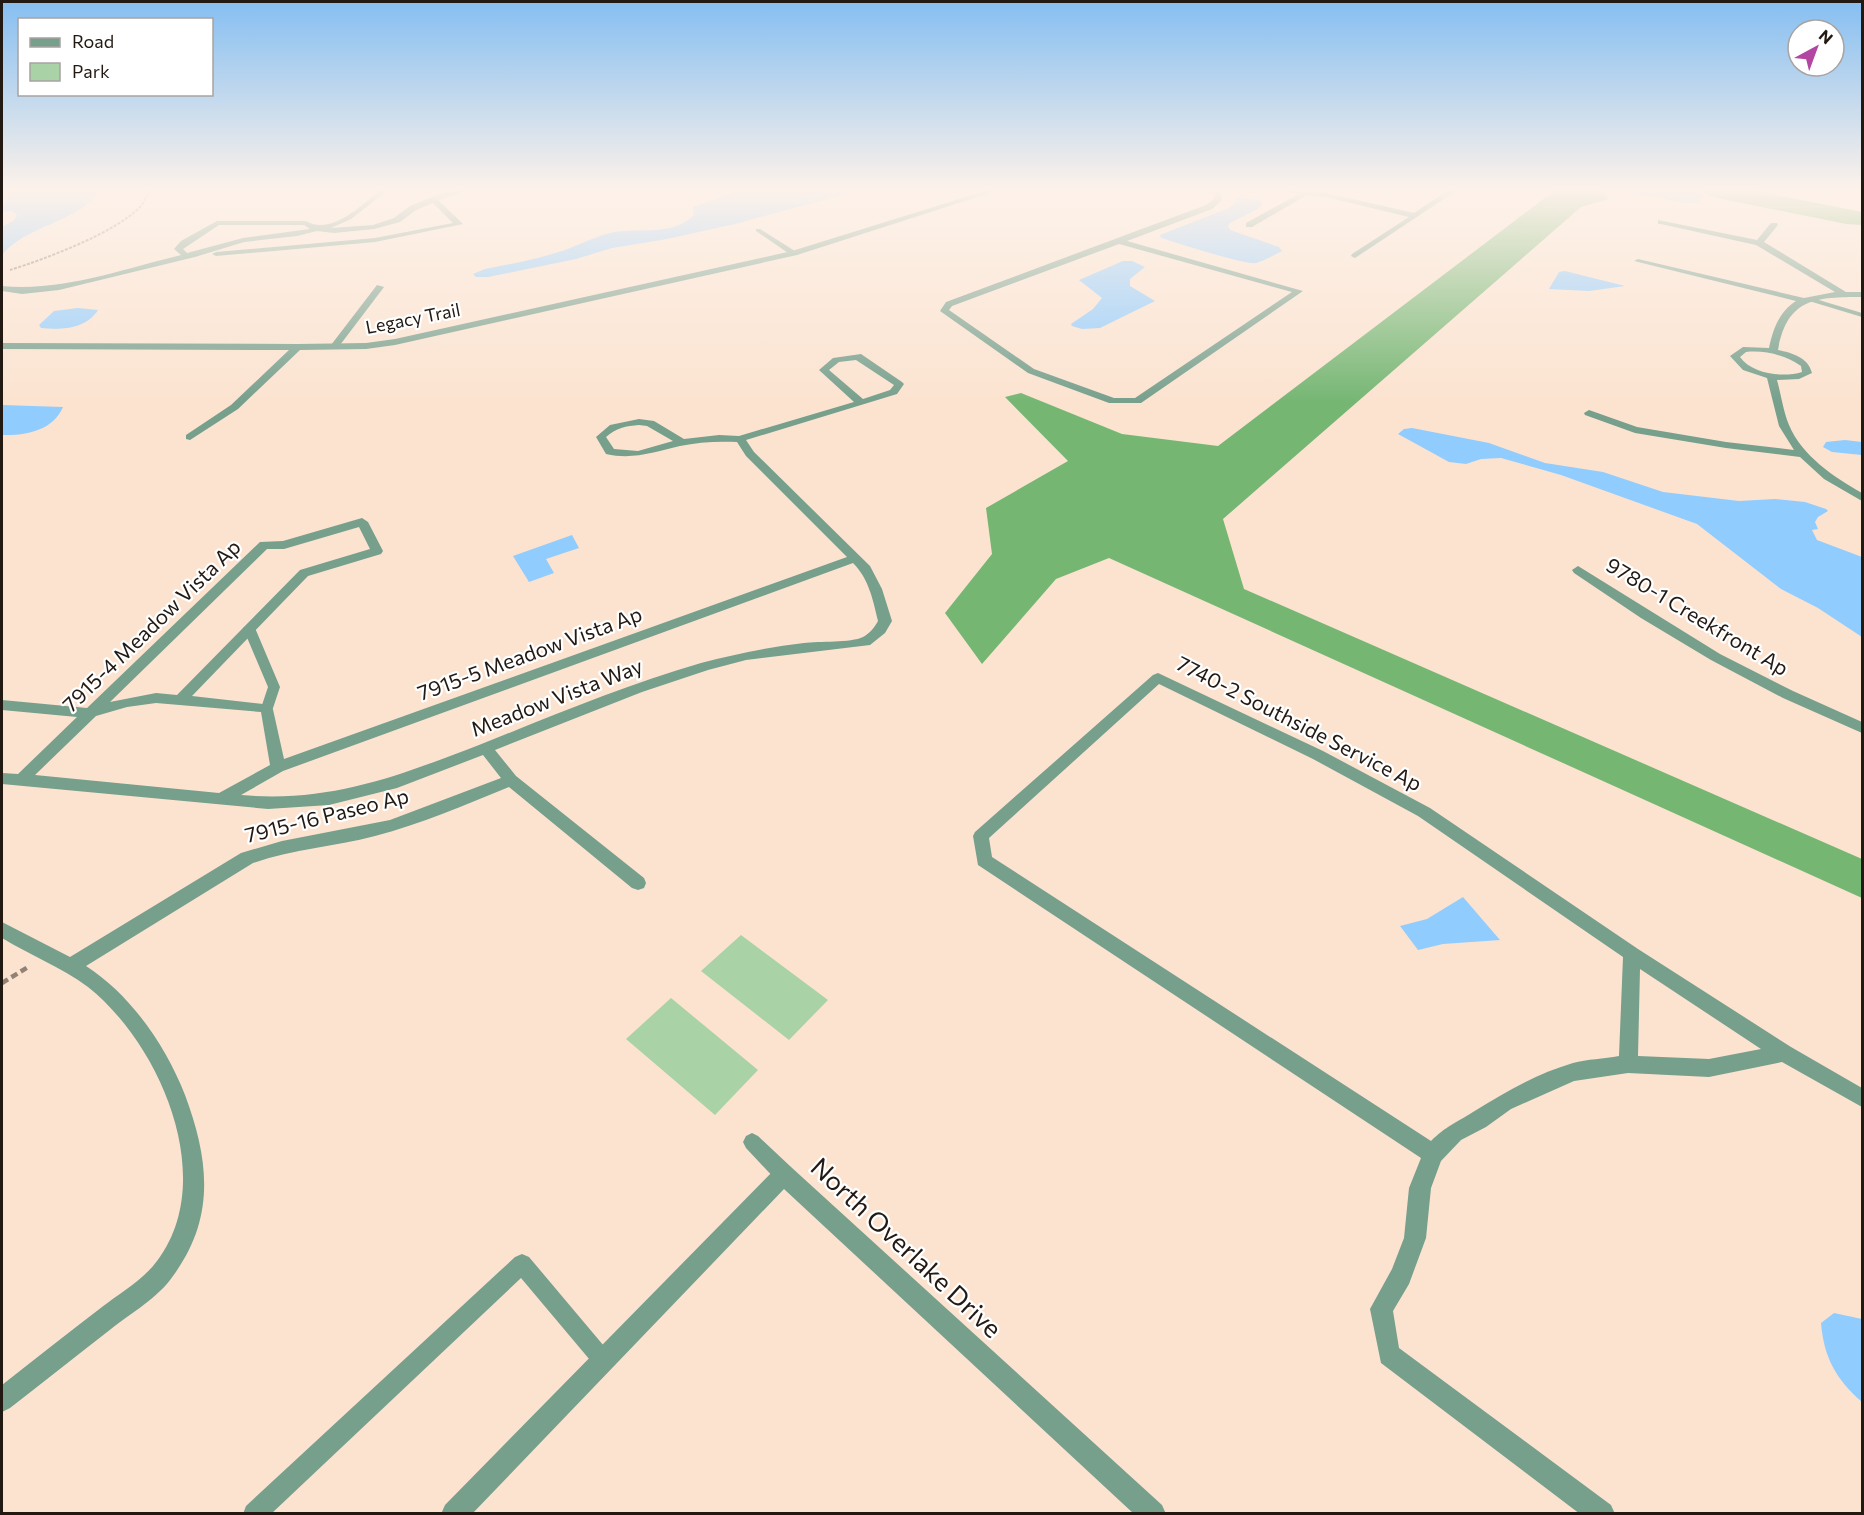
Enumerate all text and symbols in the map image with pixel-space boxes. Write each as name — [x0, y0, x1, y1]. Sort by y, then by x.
legend — [18, 18, 213, 96]
north arrow — [1786, 18, 1846, 78]
text: N — [1815, 25, 1837, 47]
text: Road — [72, 30, 114, 52]
text: Park — [72, 60, 110, 82]
street label: Legacy Trail — [364, 298, 462, 338]
street label: 7915-4 Meadow Vista Ap — [57, 533, 245, 716]
street label: 9780-1 Creekfront Ap — [1602, 551, 1794, 680]
street label: 7915-5 Meadow Vista Ap — [414, 600, 645, 705]
street label: 7740-2 Southside Service Ap — [1173, 650, 1426, 795]
street label: Meadow Vista Way — [467, 652, 646, 741]
street label: 7915-16 Paseo Ap — [242, 782, 411, 847]
street label: North Overlake Drive — [805, 1150, 1009, 1343]

